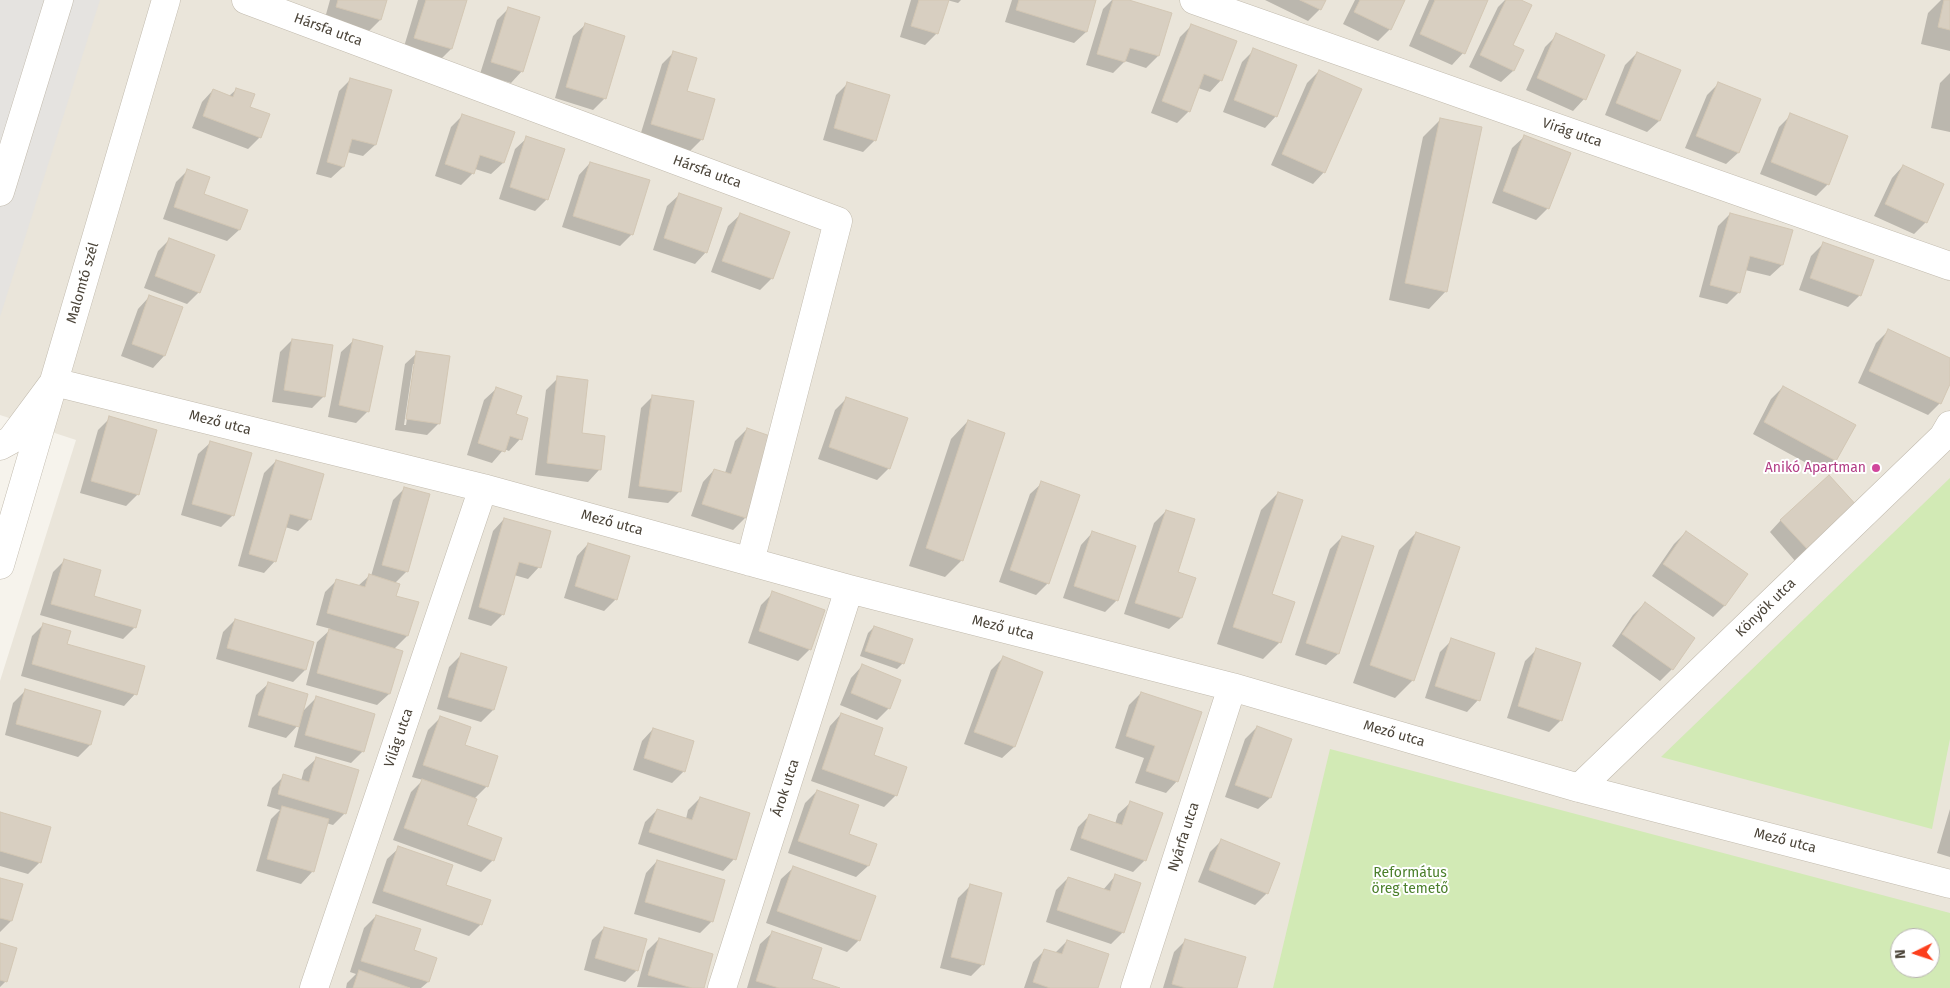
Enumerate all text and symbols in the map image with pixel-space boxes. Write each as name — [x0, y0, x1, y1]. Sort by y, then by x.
street label: Hársfa utca — [291, 10, 365, 50]
street label: Virág utca — [1540, 115, 1604, 151]
street label: Hársfa utca — [670, 152, 744, 192]
street label: Malomtó szél — [63, 241, 103, 325]
street label: Mező utca — [187, 407, 253, 439]
place label: Anikó Apartman — [1765, 460, 1866, 476]
marker: Anikó Apartman — [1870, 462, 1882, 474]
street label: Mező utca — [579, 507, 645, 539]
street label: Könyök utca — [1732, 575, 1800, 641]
street label: Mező utca — [970, 612, 1036, 644]
street label: Világ utca — [381, 706, 417, 770]
street label: Mező utca — [1361, 717, 1427, 751]
street label: Árok utca — [769, 757, 803, 819]
street label: Nyárfa utca — [1165, 800, 1203, 874]
street label: Mező utca — [1752, 825, 1818, 857]
park label: Református öreg temető — [1372, 865, 1448, 898]
north arrow — [1890, 928, 1940, 978]
text: N — [1892, 949, 1909, 959]

